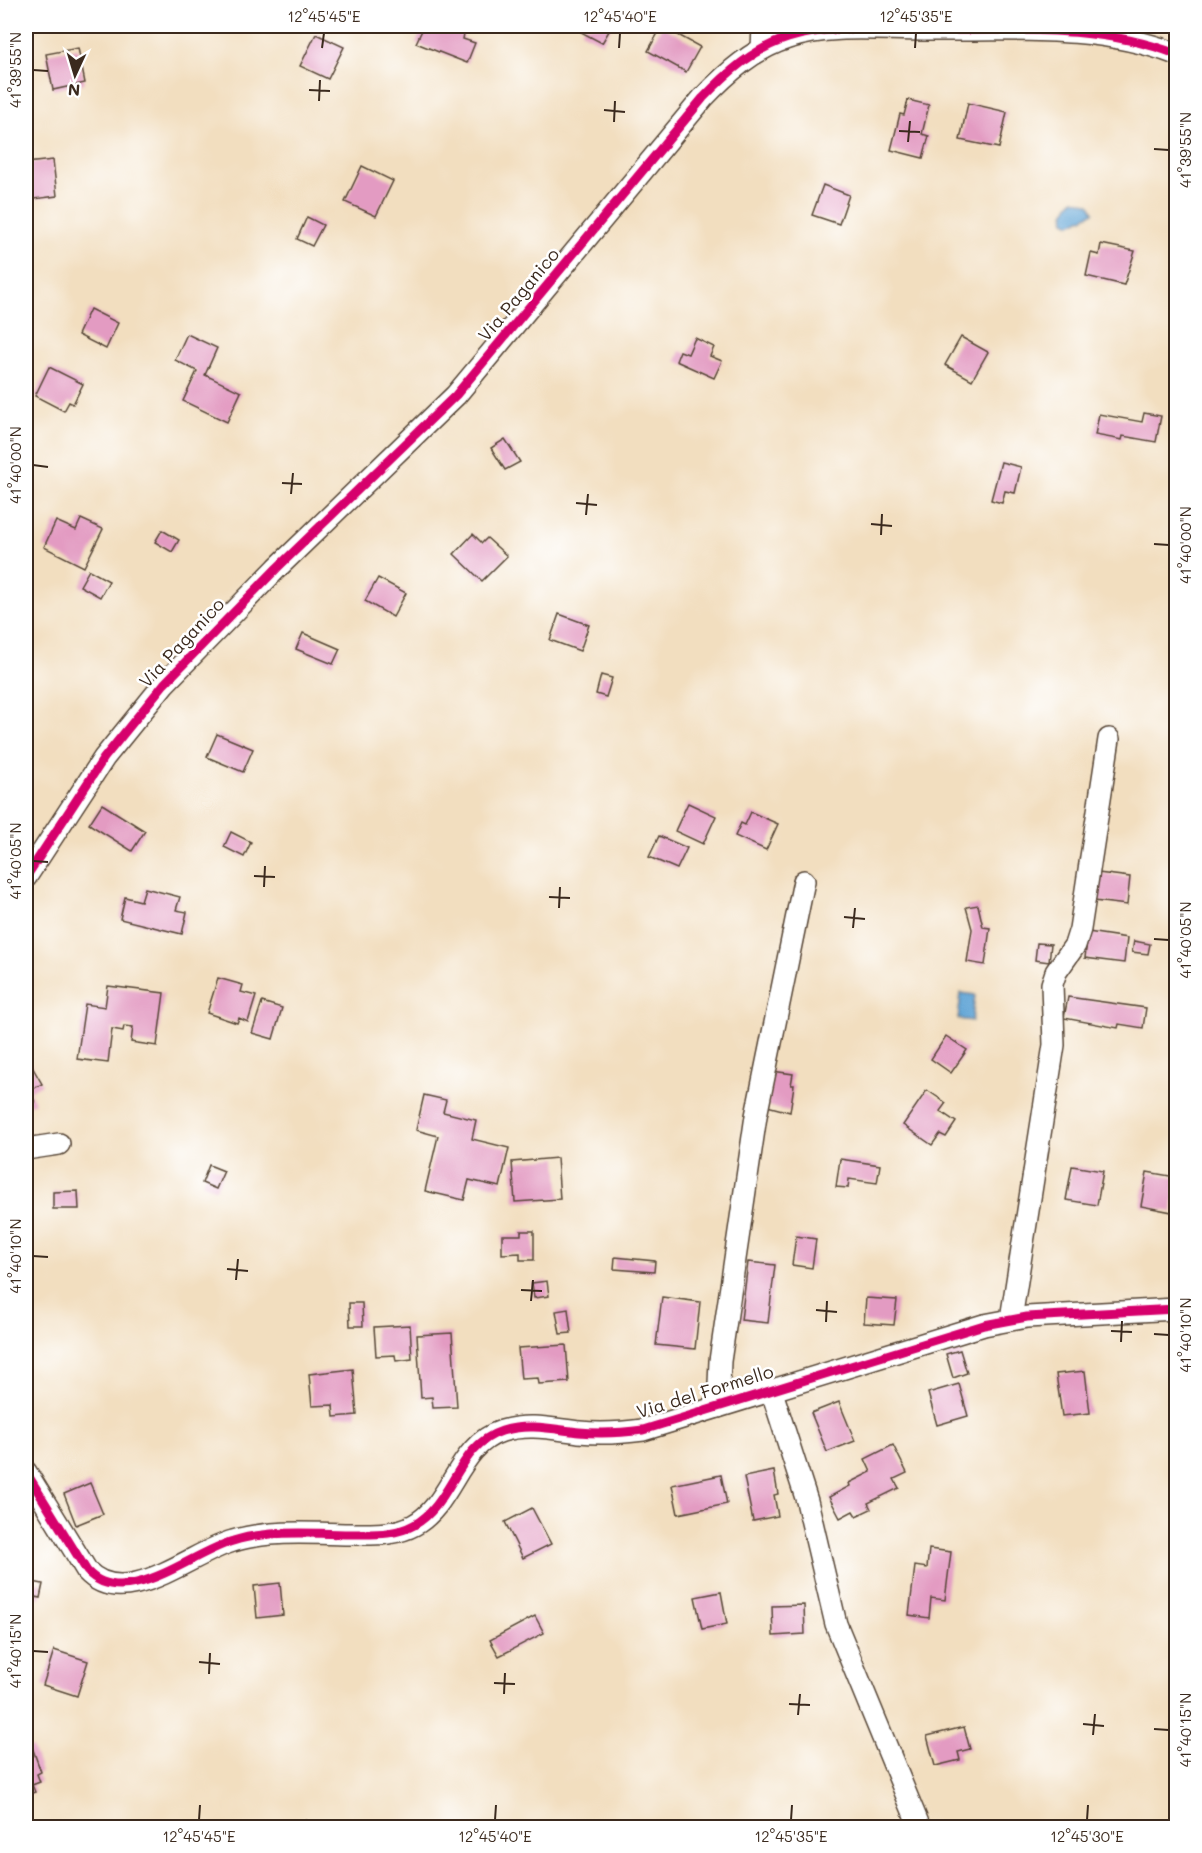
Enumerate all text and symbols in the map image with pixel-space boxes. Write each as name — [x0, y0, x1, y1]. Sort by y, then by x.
text: 12°45'45"E — [287, 6, 361, 26]
text: 12°45'40"E — [583, 6, 657, 26]
text: 12°45'35"E — [879, 6, 953, 26]
text: 41°39'55"N — [5, 32, 25, 108]
north arrow — [45, 45, 105, 105]
text: N — [67, 80, 81, 101]
text: 41°39'55"N — [1175, 112, 1195, 188]
street label: Via Paganico — [472, 242, 564, 346]
text: 41°40'00"N — [5, 426, 25, 504]
text: 41°40'00"N — [1175, 506, 1195, 584]
street label: Via Paganico — [133, 592, 229, 692]
text: 41°40'05"N — [5, 822, 25, 900]
text: 41°40'05"N — [1175, 901, 1195, 979]
text: 41°40'10"N — [5, 1219, 25, 1294]
text: 41°40'10"N — [1175, 1298, 1195, 1373]
street label: Via del Formello — [633, 1359, 776, 1423]
text: 41°40'15"N — [5, 1614, 25, 1688]
text: 41°40'15"N — [1175, 1693, 1195, 1767]
text: 12°45'45"E — [162, 1826, 236, 1846]
text: 12°45'40"E — [458, 1826, 532, 1846]
text: 12°45'35"E — [754, 1826, 828, 1846]
text: 12°45'30"E — [1050, 1826, 1124, 1846]

